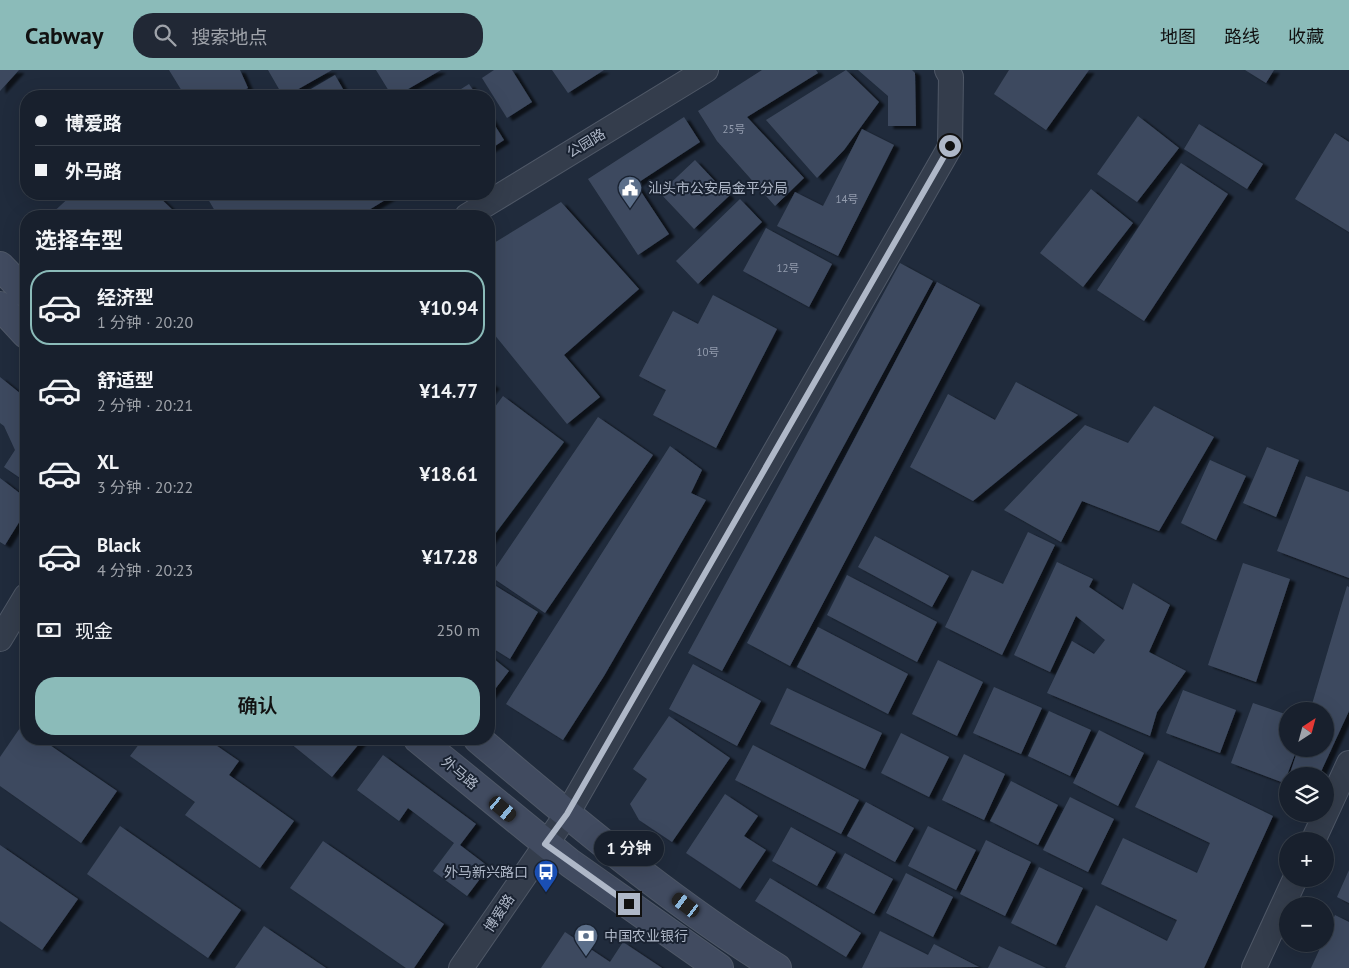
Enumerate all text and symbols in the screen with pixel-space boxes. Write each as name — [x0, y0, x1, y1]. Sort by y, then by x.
search box — [133, 13, 483, 58]
text: Cabway — [25, 20, 103, 51]
icon: search — [151, 21, 179, 49]
text: 搜索地点 — [191, 25, 267, 49]
text: 地图 — [1160, 25, 1196, 48]
text: 路线 — [1224, 25, 1260, 48]
text: 收藏 — [1288, 25, 1324, 48]
text: 博爱路 — [65, 111, 122, 135]
house number: 25号 — [723, 122, 746, 136]
street label: 公园路 — [563, 124, 609, 162]
route start — [939, 135, 961, 157]
text: 外马路 — [65, 159, 122, 183]
public building icon: 汕头市公安局金平分局 — [617, 175, 643, 209]
place label: 汕头市公安局金平分局 — [648, 179, 788, 197]
house number: 14号 — [836, 192, 859, 206]
text: 选择车型 — [35, 226, 123, 254]
house number: 12号 — [777, 261, 800, 275]
icon: car — [37, 285, 82, 330]
text: 经济型 — [97, 285, 154, 309]
text: ¥10.94 — [419, 296, 478, 320]
text: 1 分钟 · 20:20 — [97, 312, 193, 332]
house number: 10号 — [697, 345, 720, 359]
icon: car — [37, 368, 82, 413]
text: 舒适型 — [97, 368, 154, 392]
text: ¥14.77 — [419, 379, 478, 403]
text: 2 分钟 · 20:21 — [97, 395, 193, 415]
text: XL — [97, 450, 119, 474]
icon: car — [37, 451, 82, 496]
text: ¥18.61 — [419, 462, 478, 486]
text: 3 分钟 · 20:22 — [97, 477, 193, 497]
text: Black — [97, 533, 141, 557]
icon: car — [37, 534, 82, 579]
text: ¥17.28 — [422, 545, 478, 569]
text: 4 分钟 · 20:23 — [97, 560, 193, 580]
icon: cash — [35, 616, 63, 644]
text: 现金 — [75, 619, 113, 643]
text: 250 m — [437, 620, 480, 640]
button: 确认 — [35, 677, 480, 735]
north arrow — [1279, 702, 1334, 758]
map controls — [1279, 702, 1334, 952]
street label: 外马路 — [438, 753, 482, 793]
button: layers — [1279, 767, 1334, 822]
car — [486, 794, 519, 824]
callout: 1 分钟 — [594, 832, 664, 866]
button: + — [1279, 832, 1334, 887]
text: 1 分钟 — [606, 838, 652, 858]
bus stop icon: 外马新兴路口 — [533, 859, 559, 893]
place label: 外马新兴路口 — [444, 863, 528, 881]
car — [669, 890, 702, 920]
street label: 博爱路 — [480, 891, 518, 935]
route end — [618, 893, 640, 915]
button: − — [1279, 897, 1334, 952]
bank icon: 中国农业银行 — [573, 923, 599, 957]
place label: 中国农业银行 — [604, 927, 688, 945]

